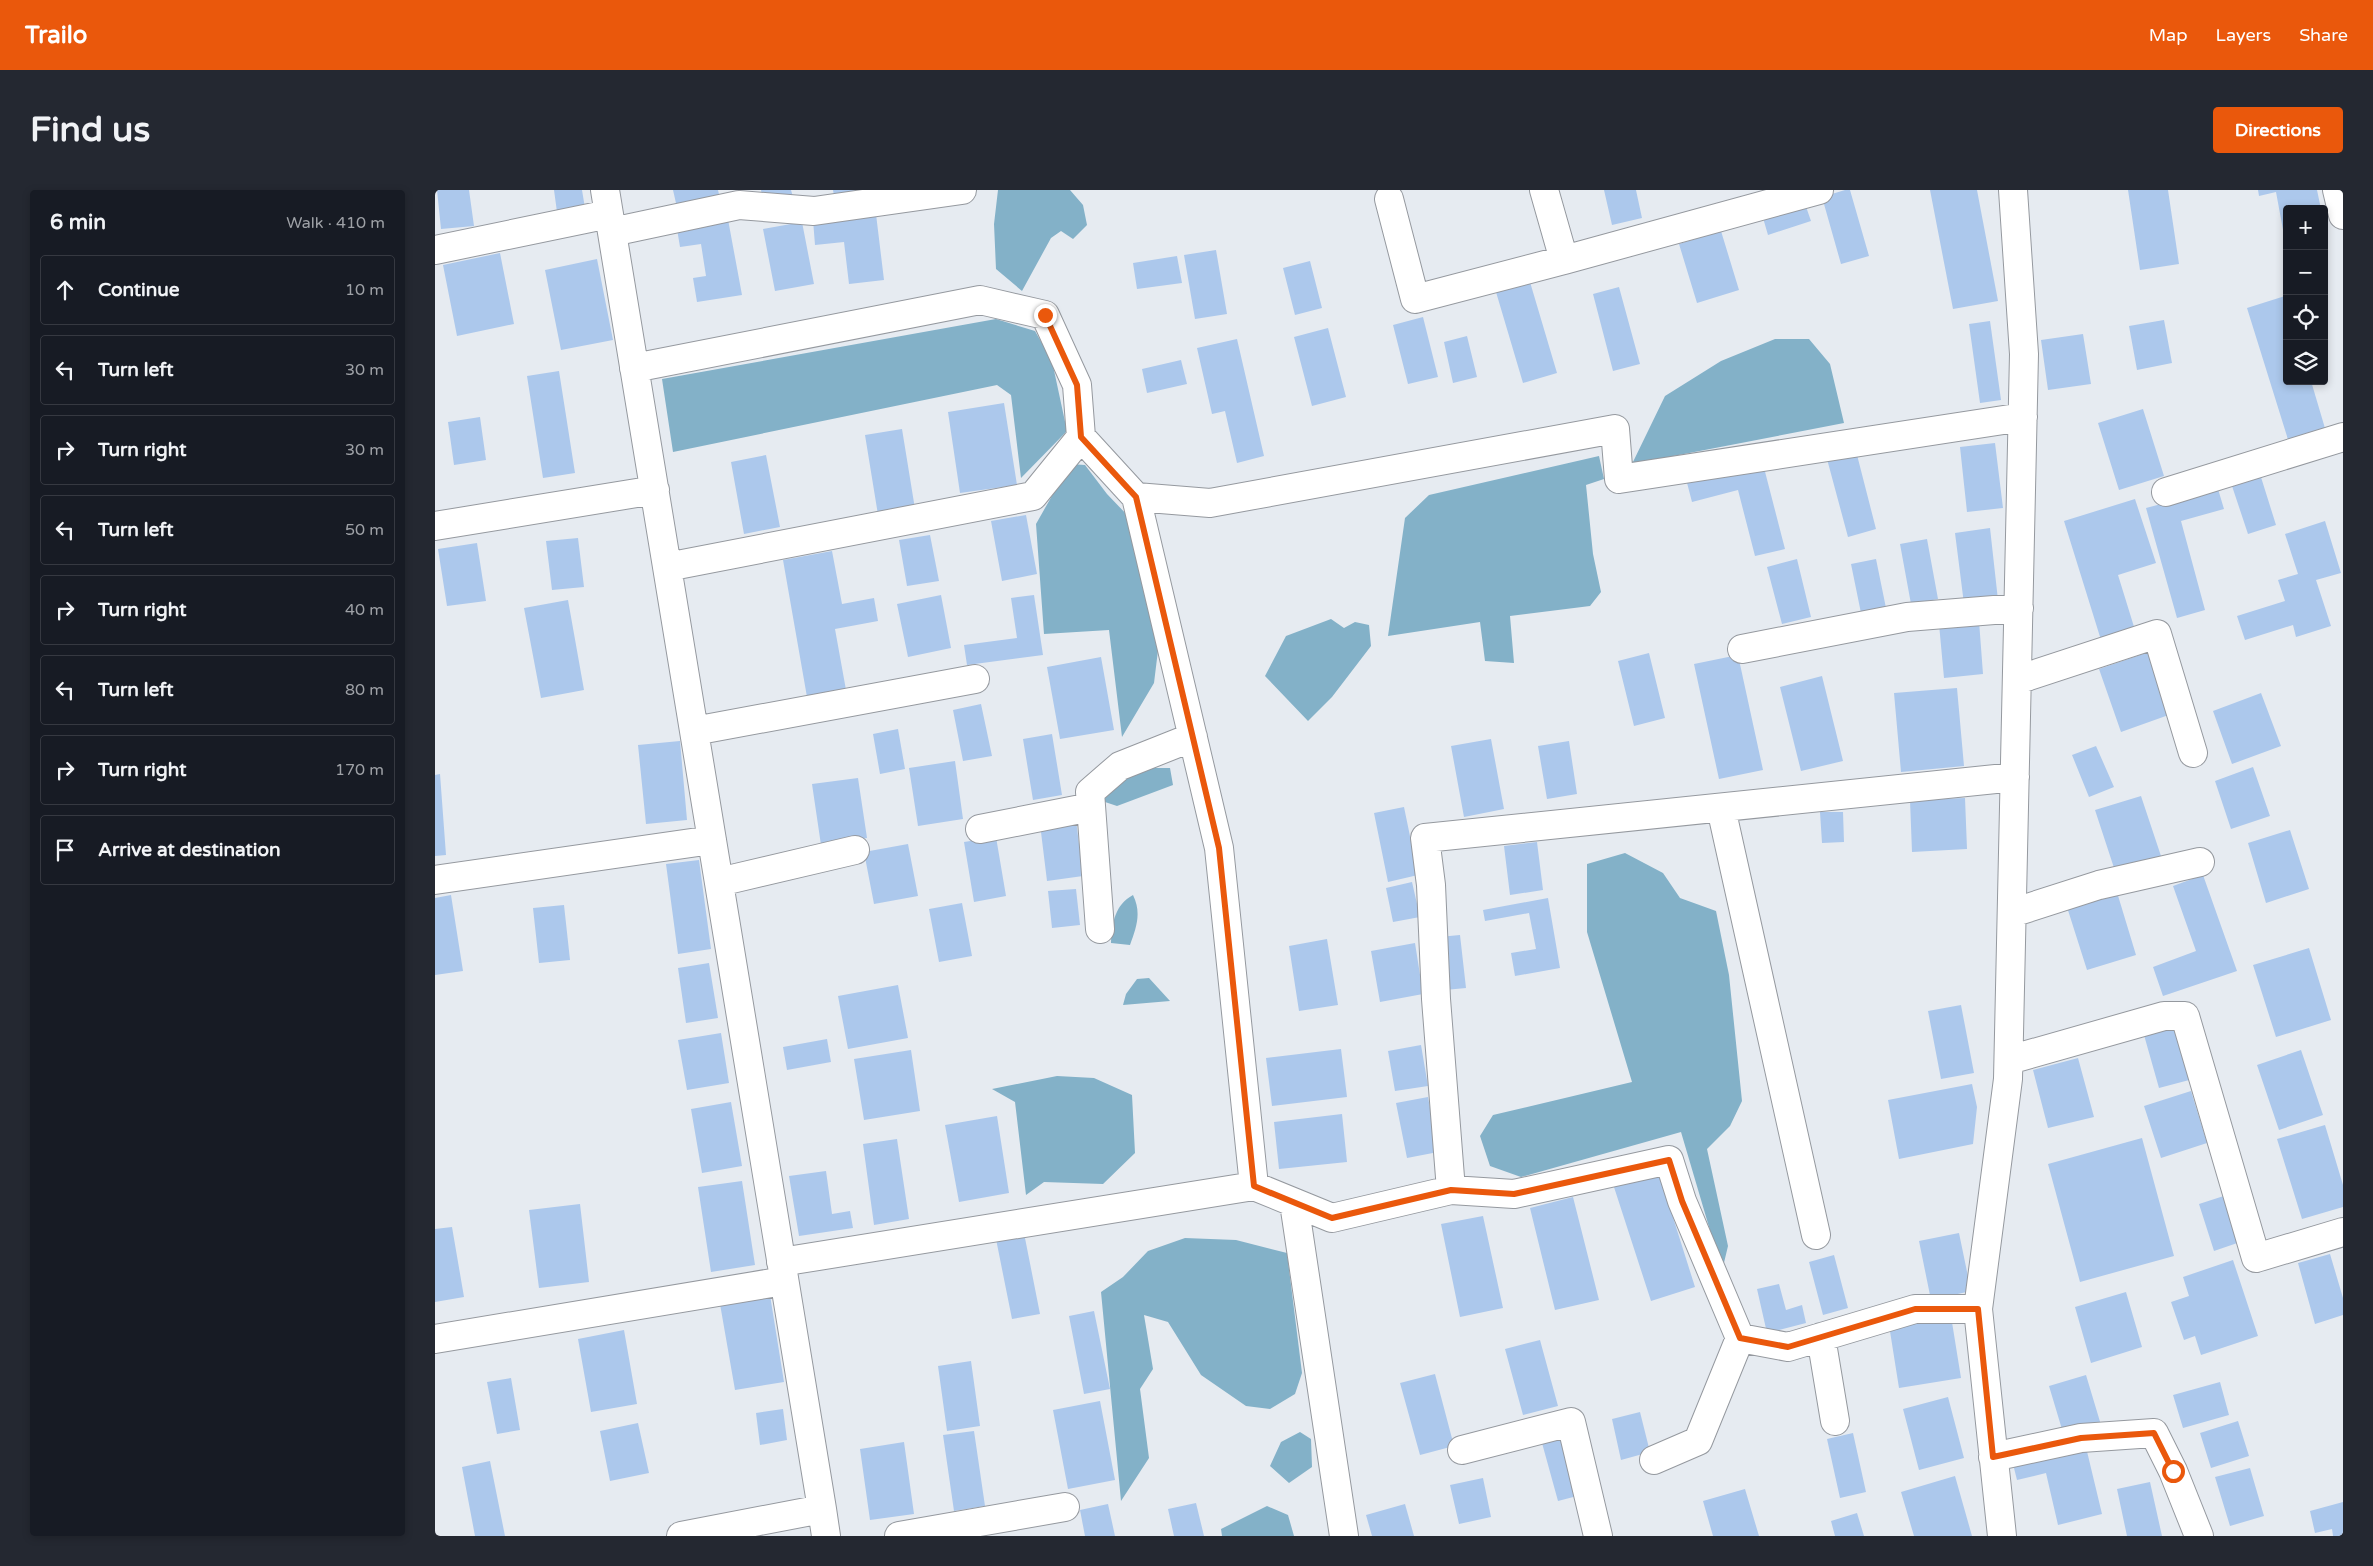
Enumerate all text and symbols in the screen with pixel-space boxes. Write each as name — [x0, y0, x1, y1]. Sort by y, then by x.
text: Trailo — [25, 21, 87, 50]
text: Map — [2149, 24, 2188, 46]
text: Layers — [2216, 24, 2271, 46]
text: Share — [2299, 24, 2348, 46]
button: Directions — [2213, 107, 2343, 153]
text: Find us — [30, 109, 150, 151]
map controls — [2283, 205, 2328, 385]
button: + — [2283, 205, 2328, 250]
text: 6 min — [50, 210, 106, 235]
text: Walk · 410 m — [286, 213, 385, 233]
button: − — [2283, 250, 2328, 295]
icon: ahead — [51, 276, 79, 304]
text: Continue — [98, 279, 180, 301]
text: 10 m — [345, 280, 384, 300]
button: locate — [2283, 295, 2328, 340]
route end — [1034, 304, 1057, 327]
button: layers — [2283, 340, 2328, 385]
icon: left — [51, 356, 79, 384]
text: Turn left — [98, 359, 174, 381]
text: 30 m — [345, 360, 384, 380]
icon: right — [51, 436, 79, 464]
text: Turn right — [98, 439, 186, 461]
text: 30 m — [345, 440, 384, 460]
icon: left — [51, 516, 79, 544]
text: Turn left — [98, 519, 174, 541]
text: 50 m — [345, 520, 384, 540]
icon: right — [51, 596, 79, 624]
text: Turn right — [98, 599, 186, 621]
text: 40 m — [345, 600, 384, 620]
icon: left — [51, 676, 79, 704]
text: Turn left — [98, 679, 174, 701]
text: 80 m — [345, 680, 384, 700]
icon: right — [51, 756, 79, 784]
text: Turn right — [98, 759, 186, 781]
text: 170 m — [335, 760, 384, 780]
icon: arrive — [51, 836, 79, 864]
text: Arrive at destination — [98, 839, 281, 861]
route start — [2162, 1460, 2185, 1483]

